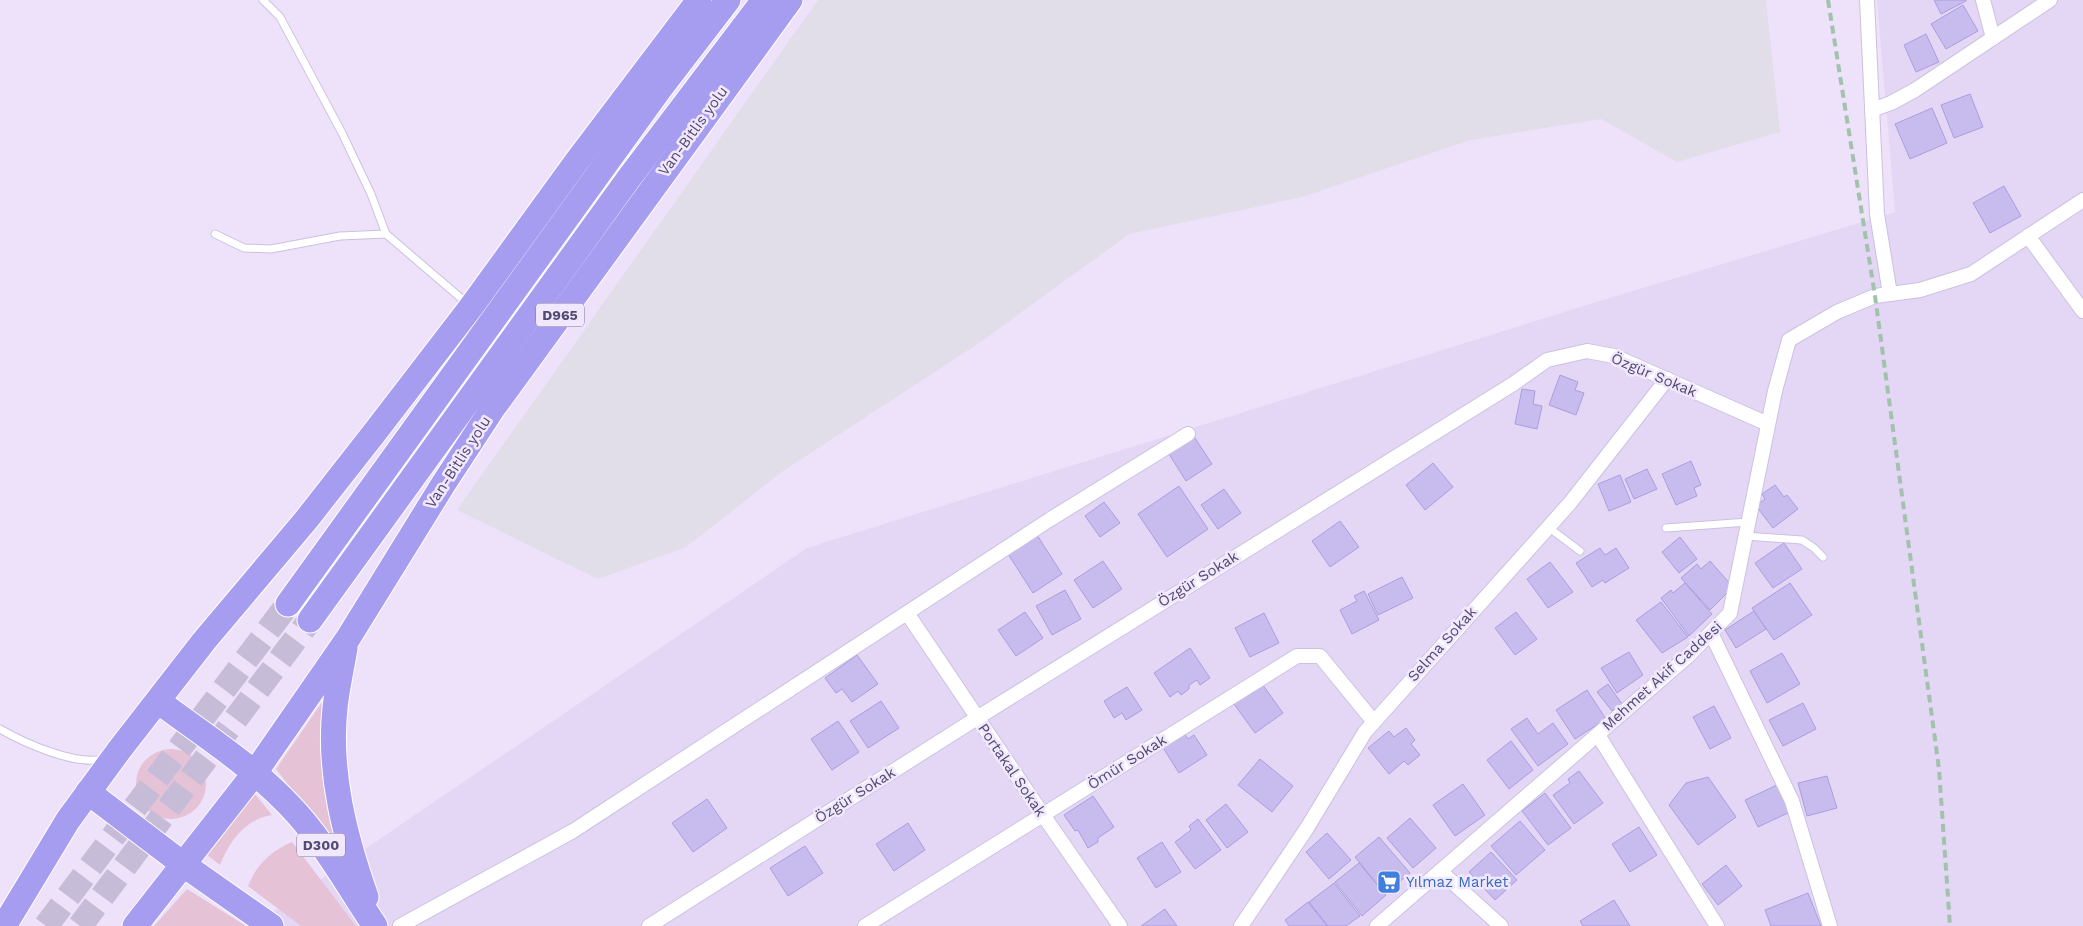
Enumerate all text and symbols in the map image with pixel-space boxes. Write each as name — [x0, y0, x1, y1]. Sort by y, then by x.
street label: Van-Bitlis yolu — [655, 83, 731, 179]
road number: D965 — [536, 304, 584, 326]
street label: Özgür Sokak — [1608, 349, 1700, 401]
street label: Van-Bitlis yolu — [422, 413, 494, 511]
street label: Özgür Sokak — [1155, 547, 1242, 611]
street label: Selma Sokak — [1404, 603, 1481, 685]
street label: Mehmet Akif Caddesi — [1598, 617, 1726, 735]
street label: Portakal Sokak — [974, 720, 1050, 820]
street label: Ömür Sokak — [1084, 730, 1170, 793]
street label: Özgür Sokak — [812, 763, 899, 827]
road number: D300 — [297, 834, 345, 856]
supermarket icon: Yılmaz Market — [1376, 869, 1402, 895]
place label: Yılmaz Market — [1406, 873, 1509, 891]

